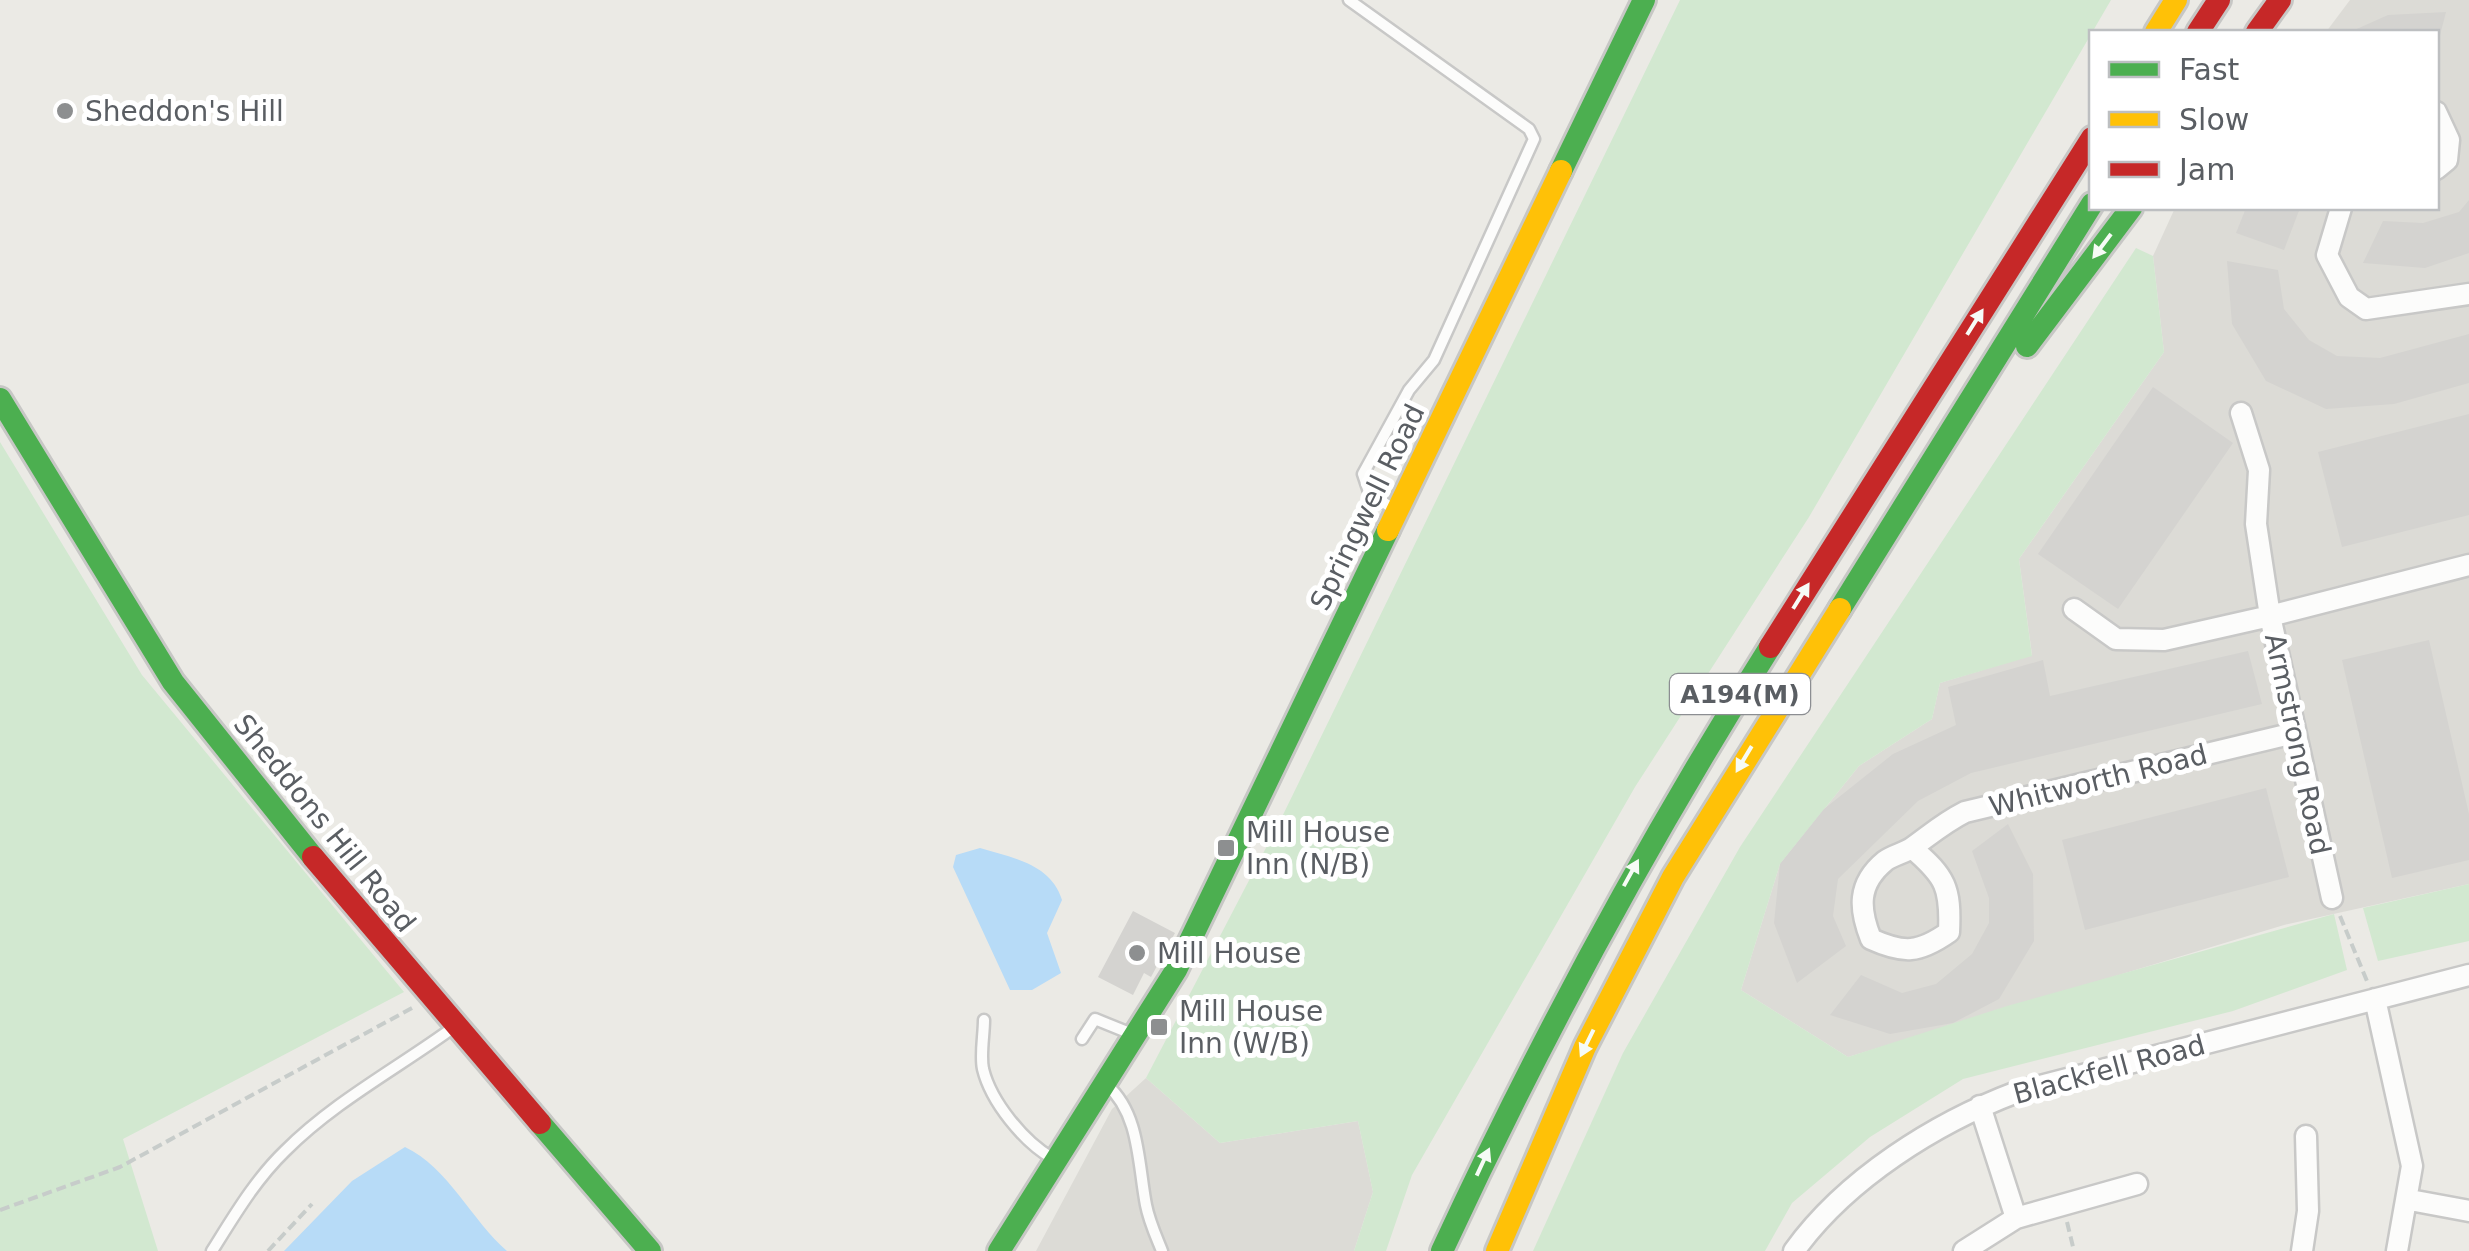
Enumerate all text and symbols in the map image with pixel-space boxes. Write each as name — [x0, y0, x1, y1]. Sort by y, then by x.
legend — [2089, 30, 2439, 210]
text: Fast — [2179, 52, 2240, 87]
place label: Sheddon's Hill — [85, 95, 284, 128]
marker: Sheddon's Hill — [54, 100, 76, 122]
text: Slow — [2179, 102, 2249, 137]
text: Jam — [2177, 152, 2235, 187]
one-way arrow — [2093, 233, 2113, 259]
one-way arrow — [1966, 308, 1983, 336]
street label: Springwell Road — [1303, 399, 1432, 616]
one-way arrow — [1791, 583, 1810, 610]
street label: Armstrong Road — [2258, 630, 2337, 858]
road number: A194(M) — [1670, 674, 1810, 714]
street label: Sheddons Hill Road — [227, 708, 422, 939]
street label: Whitworth Road — [1986, 737, 2211, 824]
one-way arrow — [1736, 745, 1753, 773]
place label: Mill House Inn (N/B) — [1246, 816, 1390, 881]
marker: Mill House Inn (N/B) — [1215, 837, 1237, 859]
one-way arrow — [1623, 859, 1640, 888]
place label: Mill House — [1157, 937, 1301, 970]
marker: Mill House — [1126, 942, 1148, 964]
place label: Mill House Inn (W/B) — [1179, 995, 1323, 1060]
marker: Mill House Inn (W/B) — [1148, 1016, 1170, 1038]
street label: Blackfell Road — [2009, 1028, 2209, 1111]
one-way arrow — [1579, 1029, 1596, 1058]
one-way arrow — [1475, 1148, 1491, 1177]

